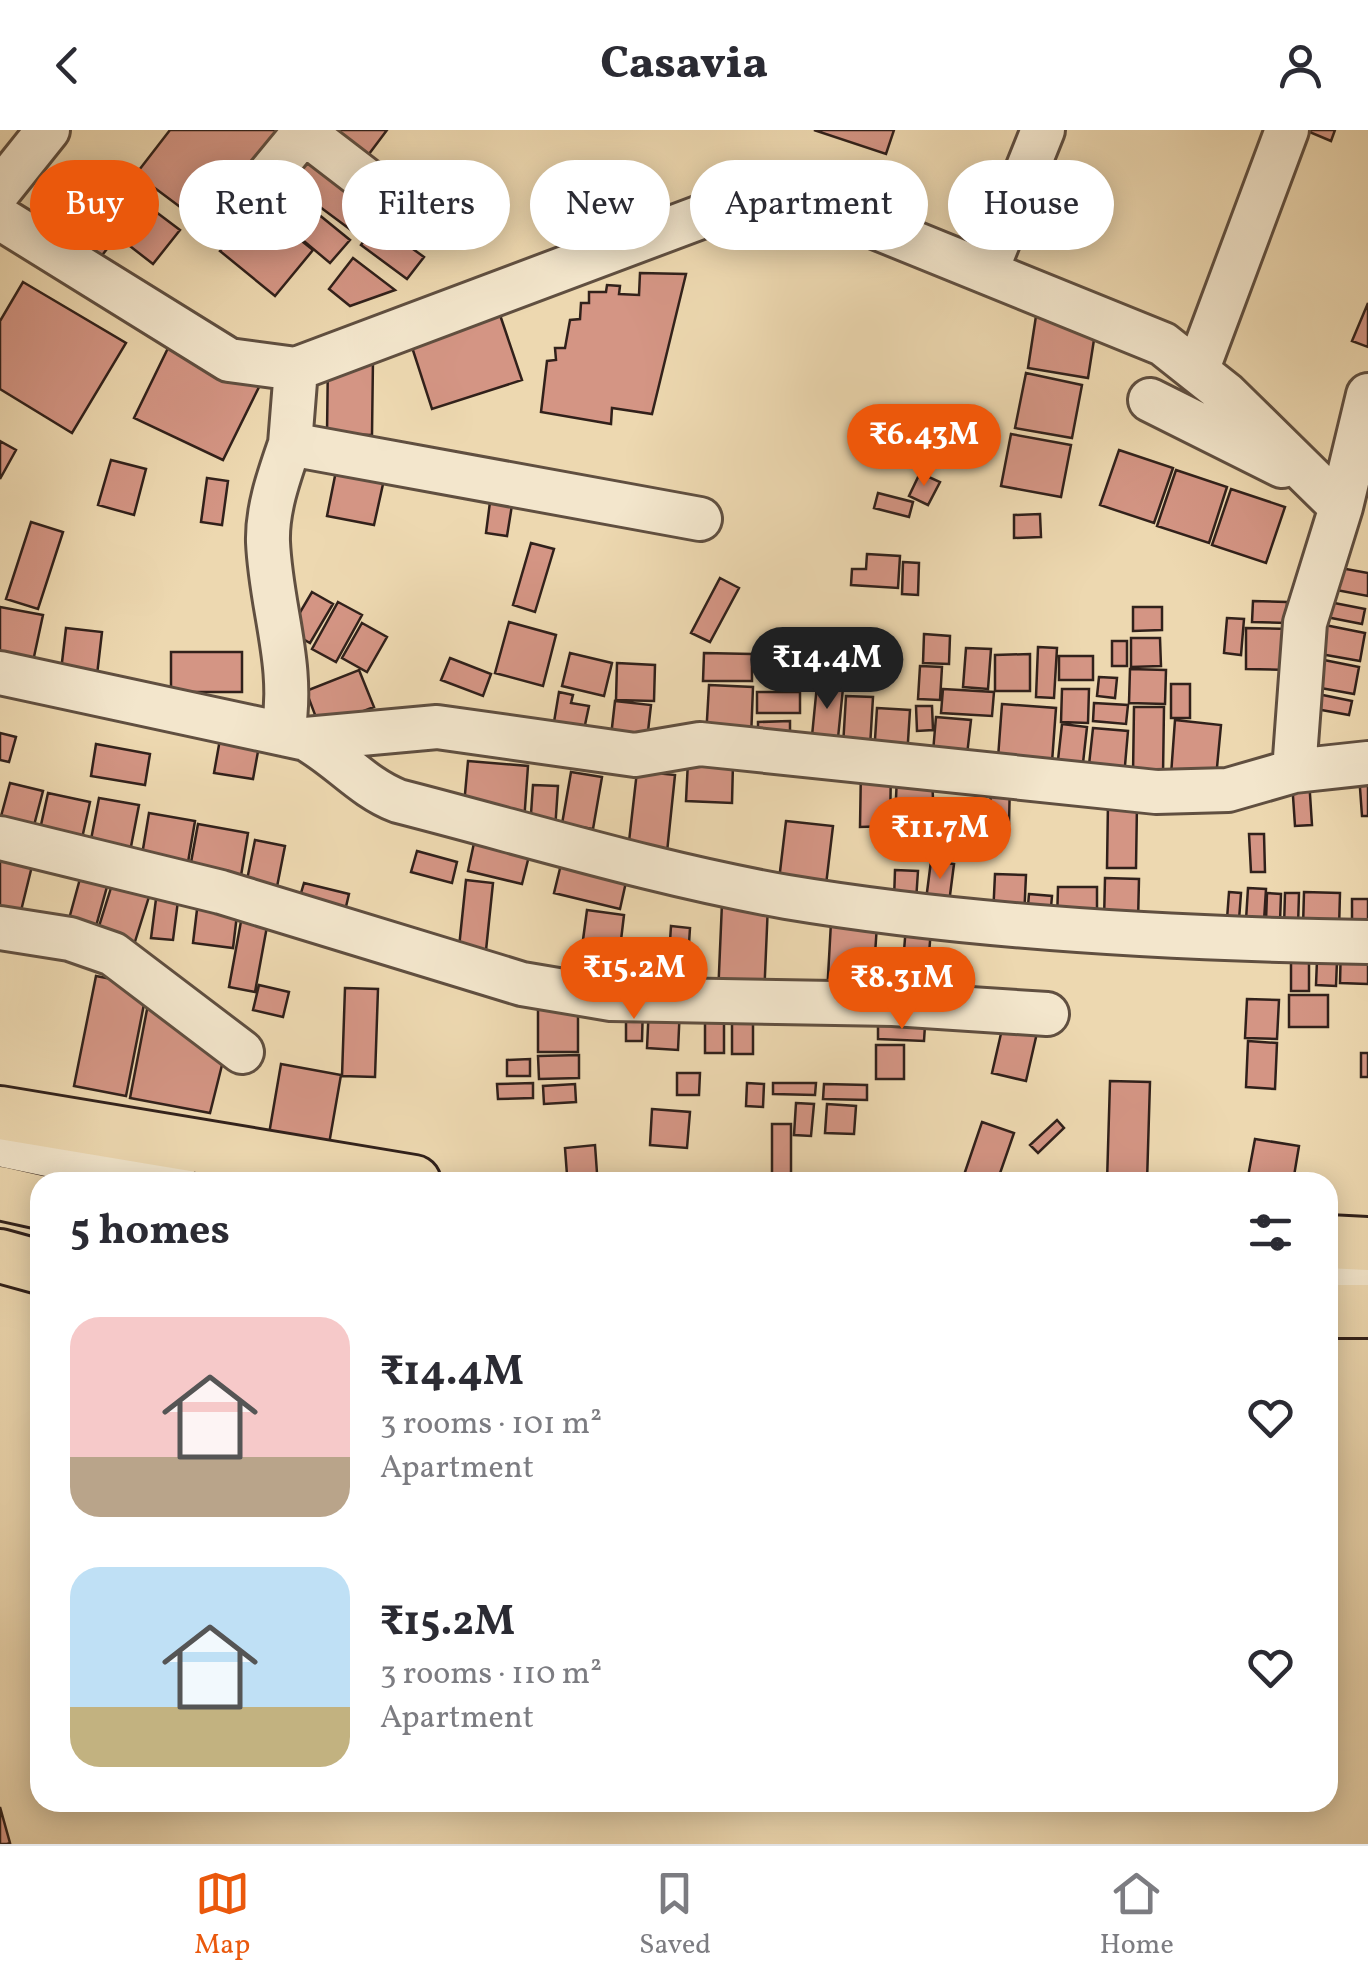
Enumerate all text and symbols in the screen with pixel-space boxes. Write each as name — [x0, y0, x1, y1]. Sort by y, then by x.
text: Casavia — [600, 34, 768, 97]
icon: back — [40, 38, 95, 93]
icon: person — [1273, 38, 1328, 93]
chip: Buy — [30, 160, 159, 250]
chip: Rent — [179, 160, 322, 250]
chip: Filters — [342, 160, 510, 250]
chip: New — [530, 160, 670, 250]
chip: Apartment — [690, 160, 928, 250]
chip: House — [948, 160, 1114, 250]
pin: ₹6.43M — [843, 404, 1005, 489]
text: ₹6.43M — [869, 414, 979, 458]
pin: ₹14.4M — [746, 627, 908, 712]
text: ₹14.4M — [772, 637, 882, 681]
pin: ₹11.7M — [859, 797, 1021, 882]
text: ₹11.7M — [891, 807, 989, 851]
pin: ₹15.2M — [553, 937, 715, 1022]
text: ₹15.2M — [583, 947, 685, 991]
pin: ₹8.31M — [821, 947, 983, 1032]
text: ₹8.31M — [850, 957, 954, 1001]
text: 5 homes — [70, 1203, 230, 1262]
icon: filters — [1243, 1205, 1298, 1260]
text: ₹14.4M — [380, 1344, 524, 1403]
icon: home — [150, 1357, 270, 1477]
icon: heart — [1243, 1390, 1298, 1445]
text: 3 rooms · 101 m² — [380, 1403, 602, 1447]
text: Apartment — [380, 1447, 534, 1491]
text: ₹15.2M — [380, 1594, 515, 1653]
icon: home — [150, 1607, 270, 1727]
icon: heart — [1243, 1640, 1298, 1695]
text: 3 rooms · 110 m² — [380, 1653, 602, 1697]
text: Apartment — [380, 1697, 534, 1741]
tab: Map — [194, 1866, 250, 1965]
tab: Saved — [639, 1866, 711, 1965]
tab: Home — [1100, 1866, 1174, 1965]

